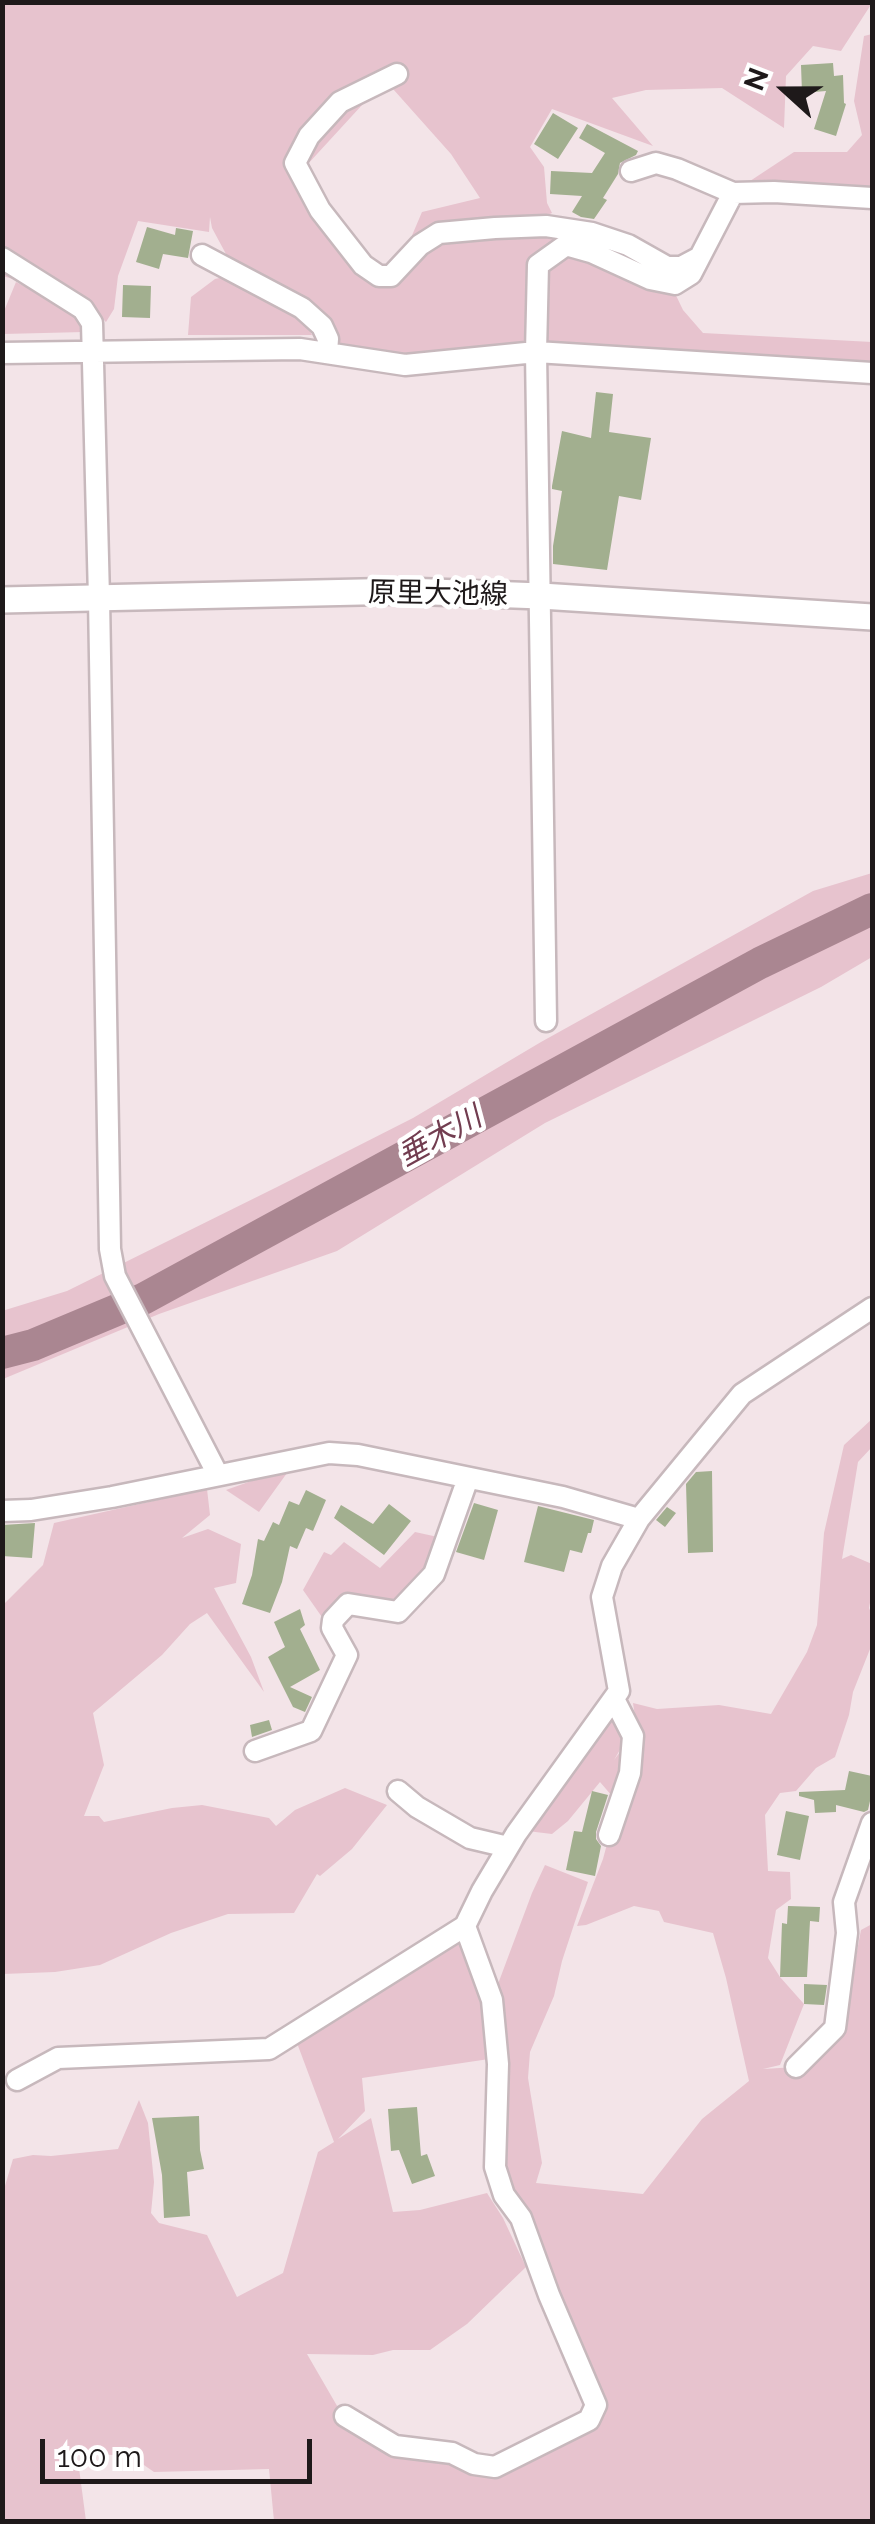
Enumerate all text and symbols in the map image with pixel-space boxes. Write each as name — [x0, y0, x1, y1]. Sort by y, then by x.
north arrow — [735, 40, 835, 140]
text: N — [737, 63, 776, 95]
street label: 原里大池線 — [368, 576, 508, 612]
water label: 垂木川 — [392, 1099, 488, 1175]
scale bar — [45, 2419, 318, 2481]
text: 100 m — [57, 2439, 142, 2474]

